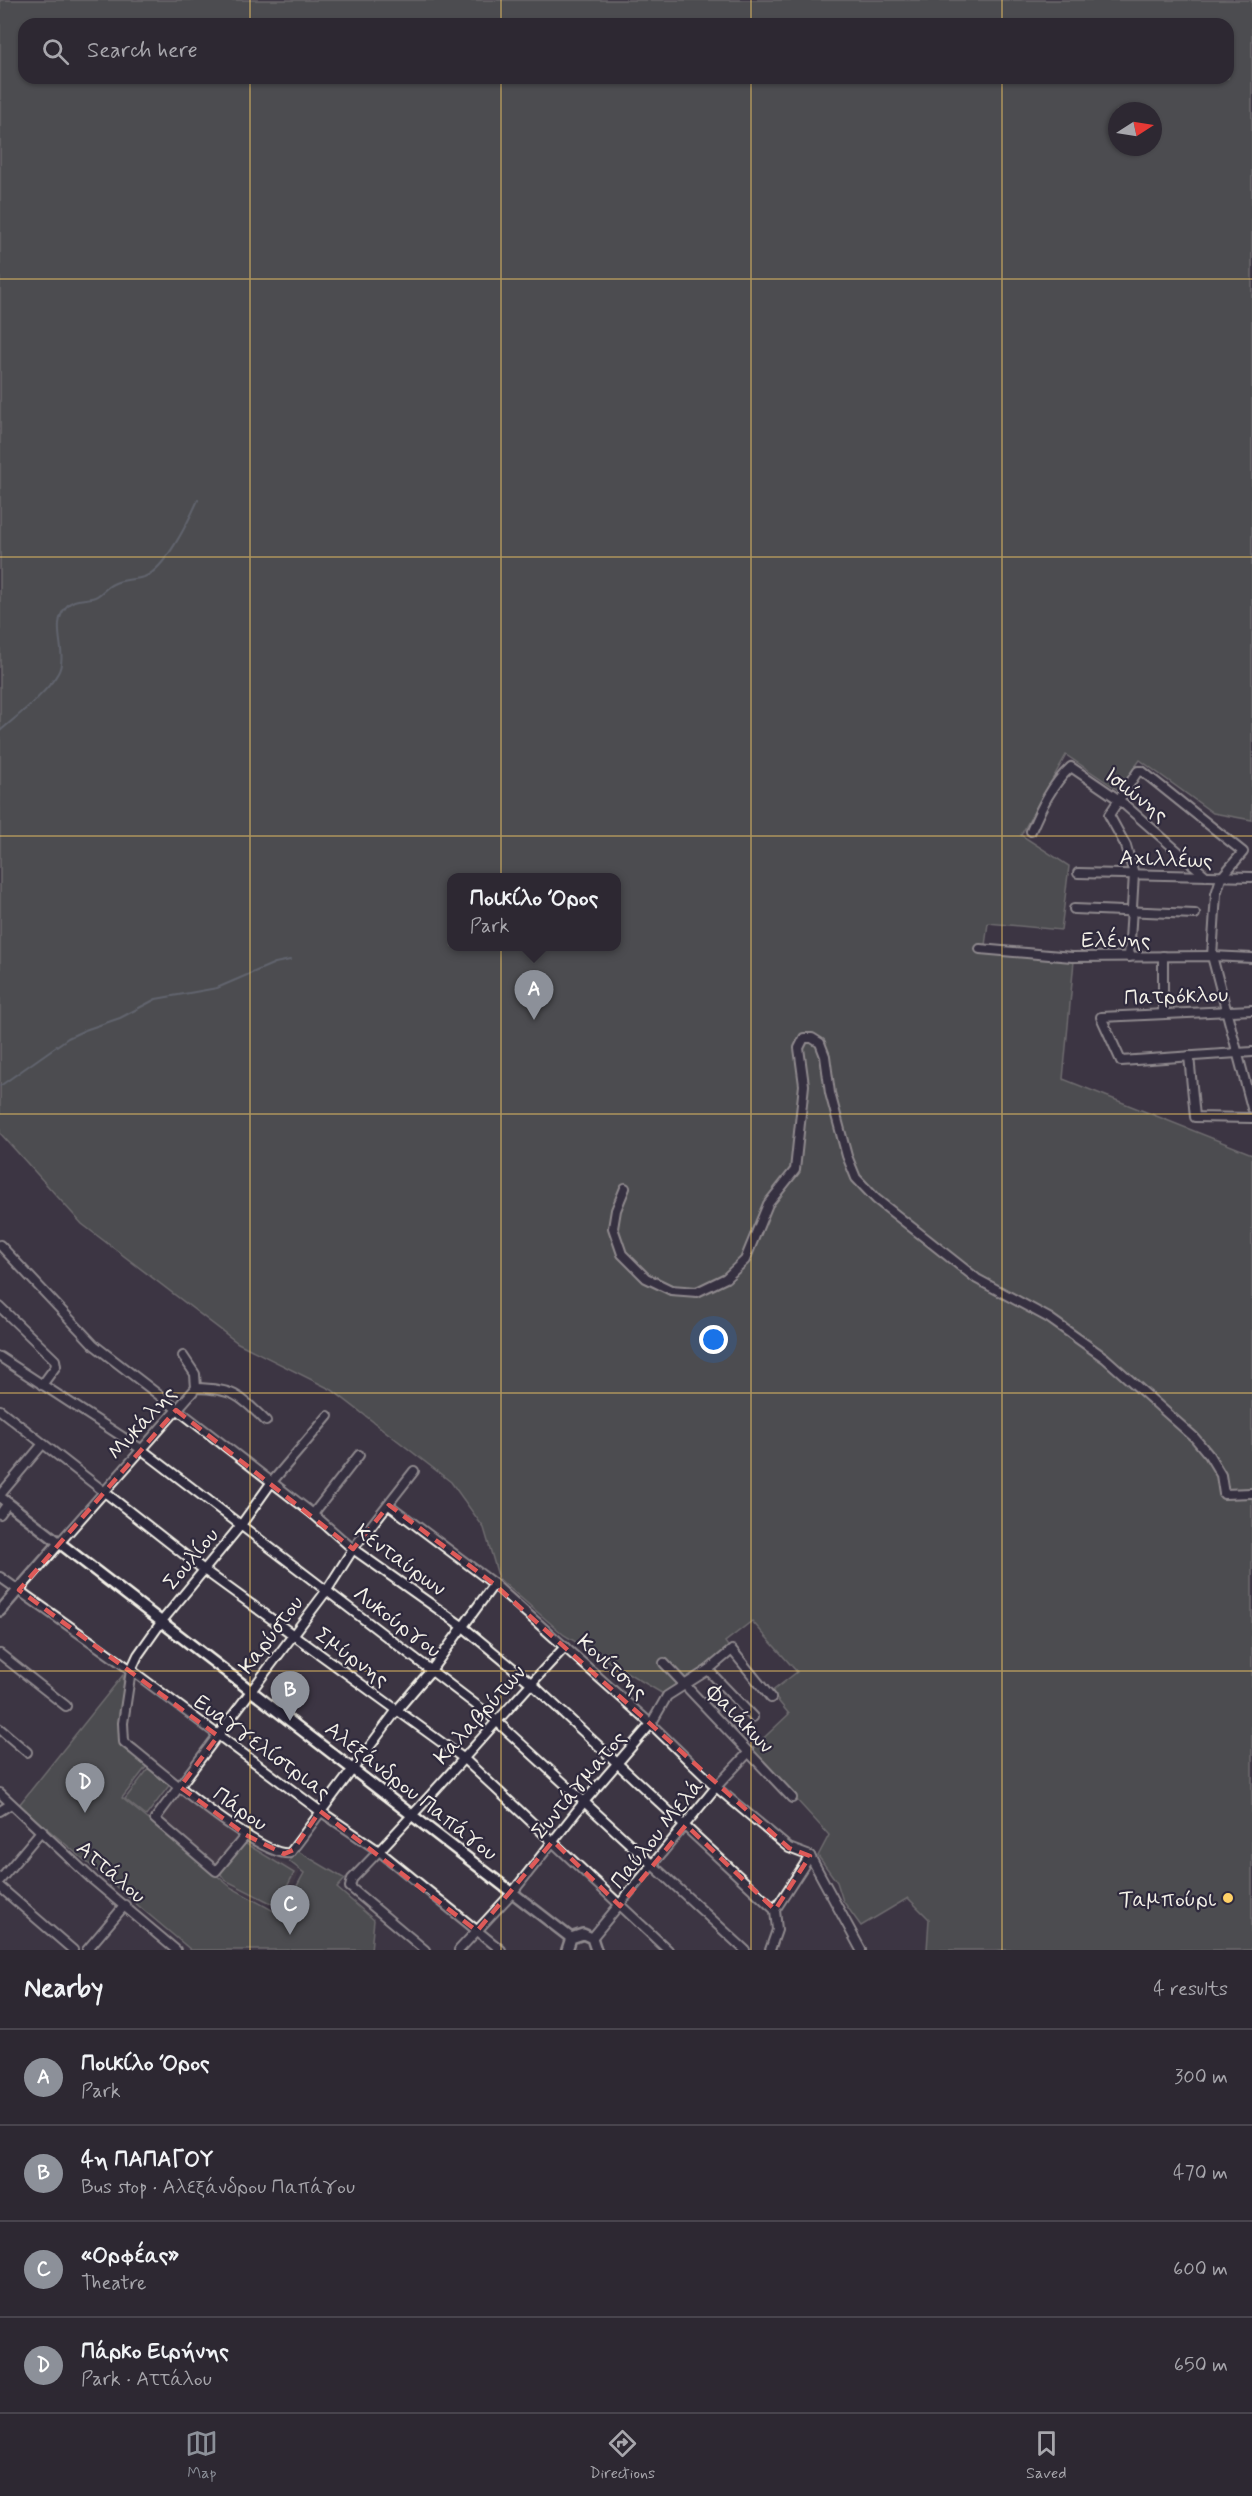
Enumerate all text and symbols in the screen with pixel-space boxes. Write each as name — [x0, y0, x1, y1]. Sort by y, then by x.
search box — [18, 18, 1234, 84]
icon: search — [39, 35, 72, 68]
text: Search here — [87, 37, 198, 65]
north arrow — [1108, 102, 1162, 156]
street label: Ισιώνης — [1098, 762, 1174, 829]
street label: Αχιλλέως — [1119, 843, 1213, 876]
popup — [447, 873, 621, 951]
text: Ποικίλο Όρος — [470, 885, 598, 913]
text: Park — [470, 913, 509, 940]
street label: Ελένης — [1081, 926, 1151, 955]
pin: A — [514, 970, 554, 1020]
street label: Πατρόκλου — [1124, 981, 1229, 1013]
your location — [699, 1325, 728, 1354]
street label: Μυκάλης — [102, 1380, 183, 1466]
street label: Κενταύρων — [349, 1518, 451, 1603]
street label: Σουλίου — [157, 1522, 226, 1596]
street label: Λυκούργου — [347, 1580, 447, 1665]
street label: Καρύστου — [233, 1590, 310, 1680]
street label: Σμύρνης — [309, 1621, 394, 1694]
street label: Κονίτσης — [570, 1628, 653, 1707]
street label: Καλαβρύτων — [428, 1659, 533, 1771]
pin: B — [270, 1672, 310, 1721]
street label: Φαιάκων — [699, 1678, 780, 1760]
street label: Ευαγγελίστριας — [188, 1688, 336, 1807]
street label: Αλεξάνδρου Παπάγου — [319, 1715, 503, 1868]
street label: Συντάγματος — [526, 1725, 633, 1845]
pin: D — [66, 1764, 104, 1813]
street label: Παύλου Μελά — [605, 1773, 711, 1895]
street label: Πάρου — [207, 1781, 273, 1838]
street label: Αττάλου — [70, 1835, 151, 1910]
pin: C — [270, 1886, 310, 1935]
place label: Ταμπούρι — [1119, 1886, 1217, 1914]
marker: Ταμπούρι — [1221, 1891, 1235, 1905]
text: Nearby — [24, 1972, 103, 2006]
text: 4 results — [1153, 1976, 1228, 2003]
text: Ποικίλο Όρος — [81, 2050, 210, 2078]
text: A — [37, 2064, 50, 2091]
text: 300 m — [1174, 2064, 1228, 2091]
text: Park — [81, 2078, 121, 2105]
text: 4η ΠΑΠΑΓΟΥ — [81, 2146, 213, 2174]
text: B — [37, 2160, 50, 2187]
text: 470 m — [1173, 2160, 1228, 2187]
text: Bus stop · Αλεξάνδρου Παπάγου — [81, 2174, 355, 2201]
text: «Ορφέας» — [81, 2242, 179, 2270]
text: C — [36, 2256, 51, 2283]
text: 600 m — [1173, 2256, 1228, 2283]
text: Theatre — [81, 2270, 146, 2297]
text: Πάρκο Ειρήνης — [81, 2338, 229, 2366]
text: D — [37, 2352, 50, 2379]
text: 650 m — [1174, 2352, 1228, 2379]
text: Park · Αττάλου — [81, 2366, 212, 2393]
tab: Map — [185, 2427, 218, 2484]
tab: Directions — [589, 2427, 655, 2484]
tab: Saved — [1026, 2427, 1067, 2484]

